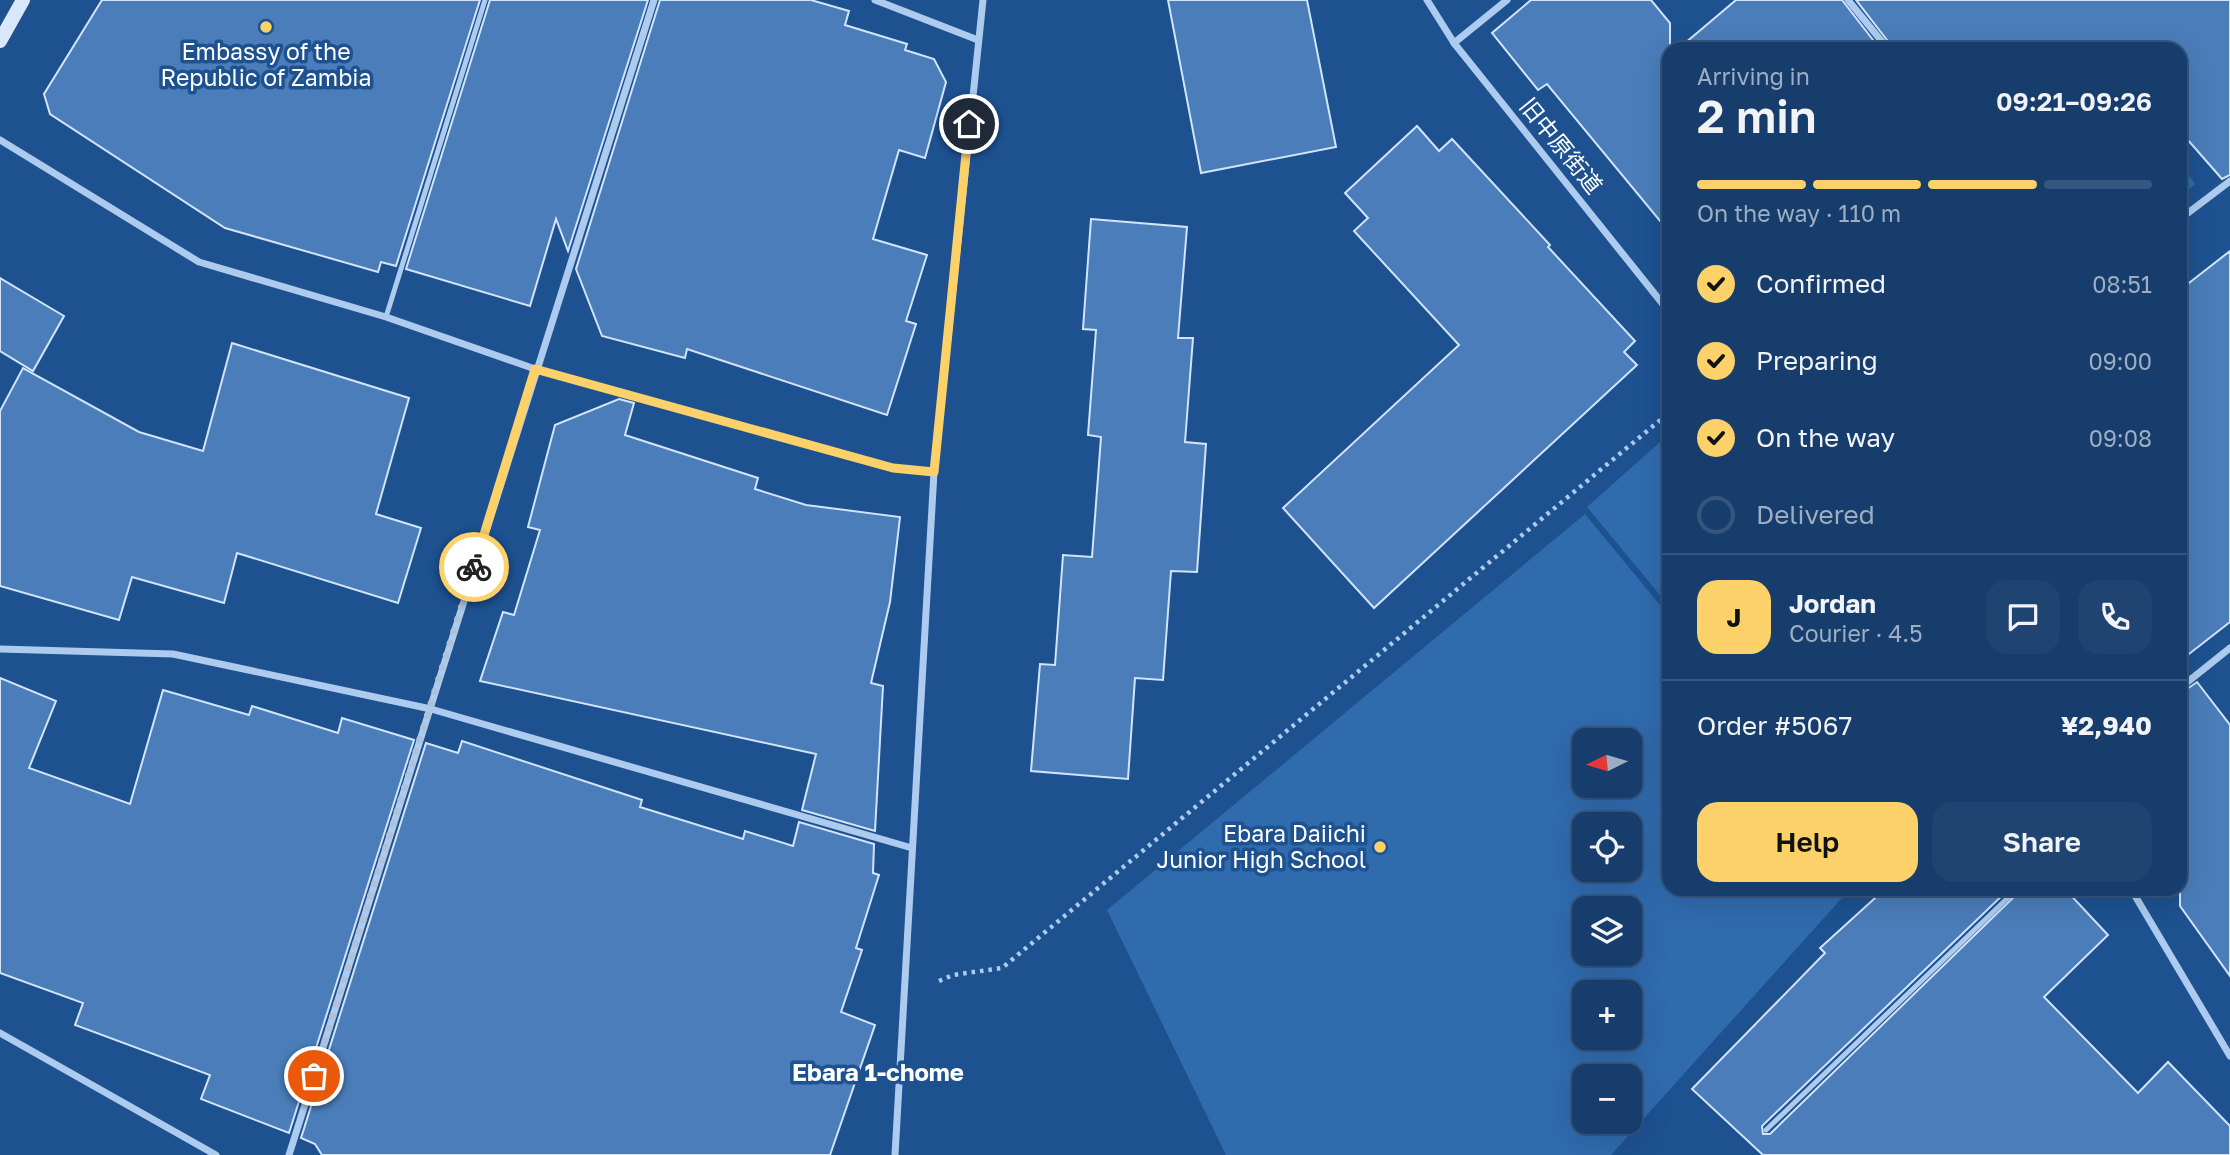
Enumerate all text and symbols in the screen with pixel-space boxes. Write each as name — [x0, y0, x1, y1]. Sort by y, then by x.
marker: Embassy of the Republic of Zambia — [258, 19, 274, 35]
place label: Embassy of the Republic of Zambia — [161, 37, 371, 91]
text: Arriving in — [1697, 62, 1810, 90]
text: 09:21–09:26 — [1996, 86, 2152, 117]
text: 2 min — [1697, 88, 1817, 143]
street label: 旧中原街道 — [1515, 92, 1609, 199]
pin — [939, 94, 999, 154]
icon: home — [950, 105, 988, 143]
text: On the way · 110 m — [1697, 199, 1901, 227]
icon: check — [1697, 265, 1735, 303]
text: Confirmed — [1756, 268, 1886, 299]
text: 08:51 — [2092, 270, 2152, 298]
icon: check — [1697, 342, 1735, 380]
text: Preparing — [1756, 345, 1878, 376]
text: 09:00 — [2088, 347, 2152, 375]
icon: check — [1697, 419, 1735, 457]
text: On the way — [1756, 422, 1895, 453]
text: 09:08 — [2089, 424, 2152, 452]
text: Delivered — [1756, 499, 1875, 530]
courier — [439, 532, 509, 602]
icon: bike — [455, 548, 493, 586]
button: chat — [1986, 580, 2060, 654]
button: phone — [2078, 580, 2152, 654]
text: Jordan — [1789, 588, 1876, 619]
text: J — [1727, 602, 1741, 633]
text: Courier · 4.5 — [1789, 619, 1922, 647]
text: Order #5067 — [1697, 710, 1852, 741]
text: ¥2,940 — [2061, 710, 2152, 741]
north arrow — [1572, 728, 1642, 798]
map controls — [1572, 728, 1642, 1134]
button: Help — [1697, 802, 1918, 882]
button: Share — [1932, 802, 2152, 882]
button: locate — [1572, 812, 1642, 882]
place label: Ebara Daiichi Junior High School — [1156, 819, 1366, 873]
marker: Ebara Daiichi Junior High School — [1372, 839, 1388, 855]
button: layers — [1572, 896, 1642, 966]
button: + — [1572, 980, 1642, 1050]
pin — [284, 1046, 344, 1106]
icon: bag — [295, 1057, 333, 1095]
district label: Ebara 1-chome — [792, 1057, 964, 1086]
button: − — [1572, 1064, 1642, 1134]

